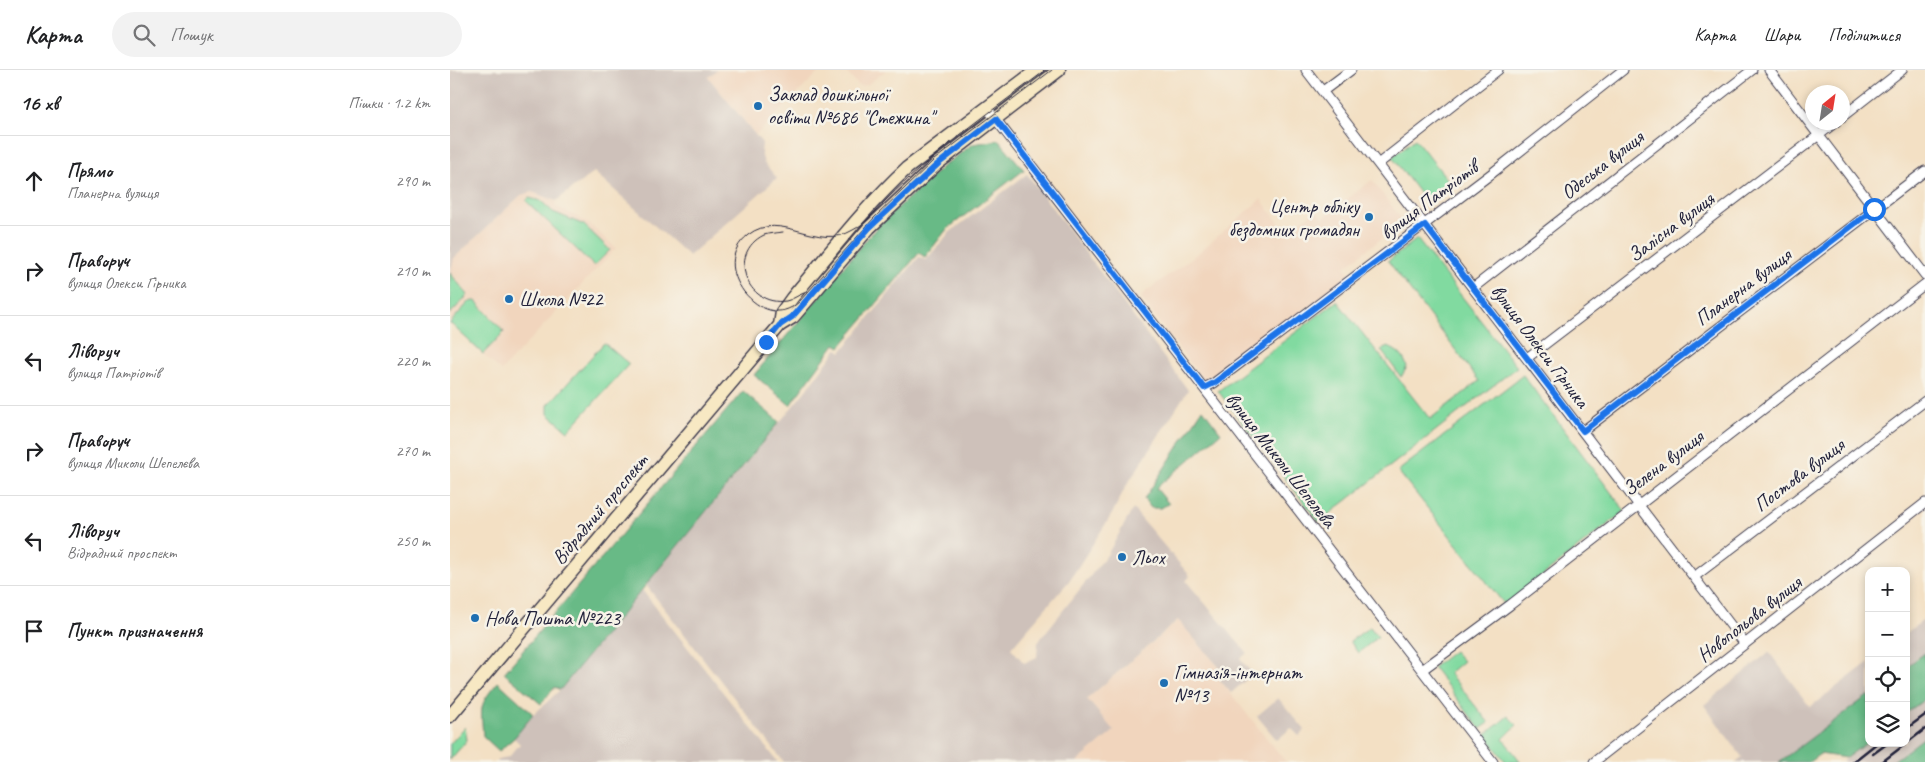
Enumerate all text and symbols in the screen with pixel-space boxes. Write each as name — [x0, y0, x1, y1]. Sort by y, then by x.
search box — [112, 12, 462, 57]
text: Карта — [25, 20, 82, 50]
icon: search — [130, 21, 158, 49]
text: Пошук — [170, 23, 213, 47]
text: Карта — [1694, 24, 1735, 46]
text: Шари — [1763, 24, 1800, 46]
text: Поділитися — [1828, 24, 1900, 46]
place label: Заклад дошкільної освіти №686 "Стежина" — [768, 82, 938, 130]
north arrow — [1805, 85, 1850, 130]
text: 16 хв — [20, 90, 59, 116]
text: Пішки · 1.2 km — [348, 93, 430, 113]
marker: Заклад дошкільної освіти №686 "Стежина" — [752, 100, 764, 112]
street label: Одеська вулиця — [1556, 124, 1650, 205]
street label: вулиця Патріотів — [1375, 152, 1487, 245]
text: Прямо — [67, 159, 112, 183]
icon: ahead — [20, 167, 48, 195]
text: 290 m — [396, 171, 430, 191]
text: Планерна вулиця — [67, 183, 158, 203]
street label: Залісна вулиця — [1623, 186, 1720, 268]
place label: Центр обліку бездомних громадян — [1229, 194, 1361, 242]
route start — [1863, 198, 1886, 221]
marker: Центр обліку бездомних громадян — [1363, 211, 1375, 223]
street label: Планерна вулиця — [1690, 241, 1798, 331]
text: Праворуч — [67, 249, 129, 273]
icon: right — [20, 257, 48, 285]
text: 210 m — [396, 261, 430, 281]
text: вулиця Олекси Гірника — [67, 273, 186, 293]
street label: вулиця Олекси Гірника — [1485, 279, 1596, 414]
place label: Школа №22 — [519, 287, 604, 312]
marker: Школа №22 — [503, 293, 515, 305]
route end — [755, 331, 778, 354]
text: Ліворуч — [67, 339, 119, 363]
icon: left — [20, 347, 48, 375]
text: 220 m — [396, 351, 430, 371]
text: вулиця Патріотів — [67, 363, 160, 383]
street label: вулиця Миколи Шепелєва — [1220, 387, 1342, 534]
street label: Зелена вулиця — [1618, 423, 1710, 502]
text: Праворуч — [67, 429, 129, 453]
street label: Постова вулиця — [1749, 432, 1851, 517]
icon: right — [20, 437, 48, 465]
text: 270 m — [396, 441, 430, 461]
street label: Відрадний проспект — [546, 448, 654, 570]
text: вулиця Миколи Шепелєва — [67, 453, 199, 473]
text: Ліворуч — [67, 519, 119, 543]
icon: left — [20, 527, 48, 555]
text: 250 m — [396, 531, 430, 551]
text: Відрадний проспект — [67, 543, 177, 563]
place label: Льох — [1132, 545, 1167, 570]
marker: Льох — [1116, 551, 1128, 563]
map controls — [1865, 567, 1910, 747]
button: + — [1865, 567, 1910, 612]
street label: Новопольова вулиця — [1692, 569, 1808, 668]
place label: Нова Пошта №223 — [485, 606, 622, 631]
marker: Нова Пошта №223 — [469, 612, 481, 624]
button: − — [1865, 612, 1910, 657]
icon: arrive — [20, 617, 48, 645]
text: Пункт призначення — [67, 619, 202, 643]
button: locate — [1865, 657, 1910, 702]
place label: Гімназія-інтернат №13 — [1174, 660, 1304, 708]
marker: Гімназія-інтернат №13 — [1158, 677, 1170, 689]
button: layers — [1865, 702, 1910, 747]

